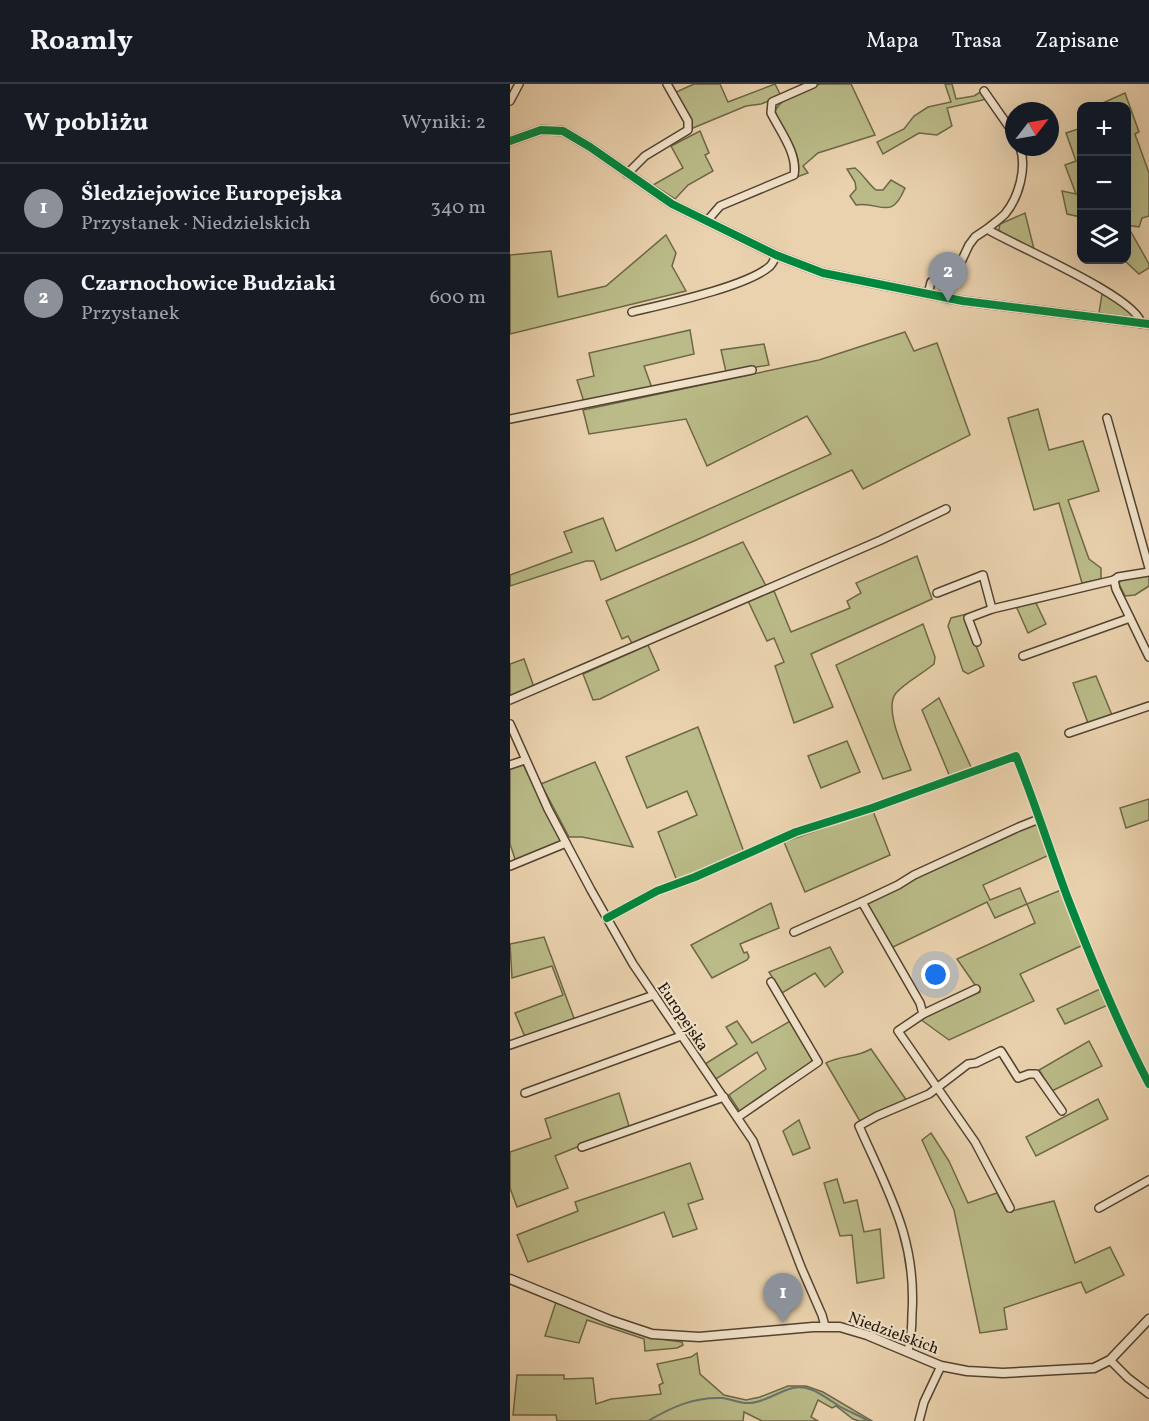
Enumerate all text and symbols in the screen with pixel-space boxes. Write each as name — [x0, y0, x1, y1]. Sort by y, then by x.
text: Roamly — [30, 22, 133, 61]
text: Mapa — [866, 27, 919, 56]
text: Trasa — [952, 27, 1002, 56]
text: Zapisane — [1035, 27, 1119, 56]
north arrow — [1005, 102, 1059, 156]
map controls — [1077, 102, 1131, 264]
button: + — [1077, 102, 1131, 156]
text: W pobliżu — [24, 105, 148, 141]
text: Wyniki: 2 — [402, 109, 486, 137]
button: − — [1077, 156, 1131, 210]
text: Śledziejowice Europejska — [81, 179, 342, 210]
text: 1 — [39, 194, 48, 222]
text: 340 m — [430, 194, 486, 222]
text: Przystanek · Niedzielskich — [81, 210, 311, 238]
button: layers — [1077, 210, 1131, 264]
pin: 2 — [928, 252, 968, 302]
text: Czarnochowice Budziaki — [81, 269, 336, 300]
text: 2 — [38, 284, 49, 312]
text: 600 m — [430, 284, 486, 312]
text: Przystanek — [81, 300, 180, 328]
your location — [921, 960, 950, 989]
street label: Europejska — [651, 978, 713, 1056]
pin: 1 — [764, 1274, 802, 1323]
street label: Niedzielskich — [845, 1307, 942, 1360]

